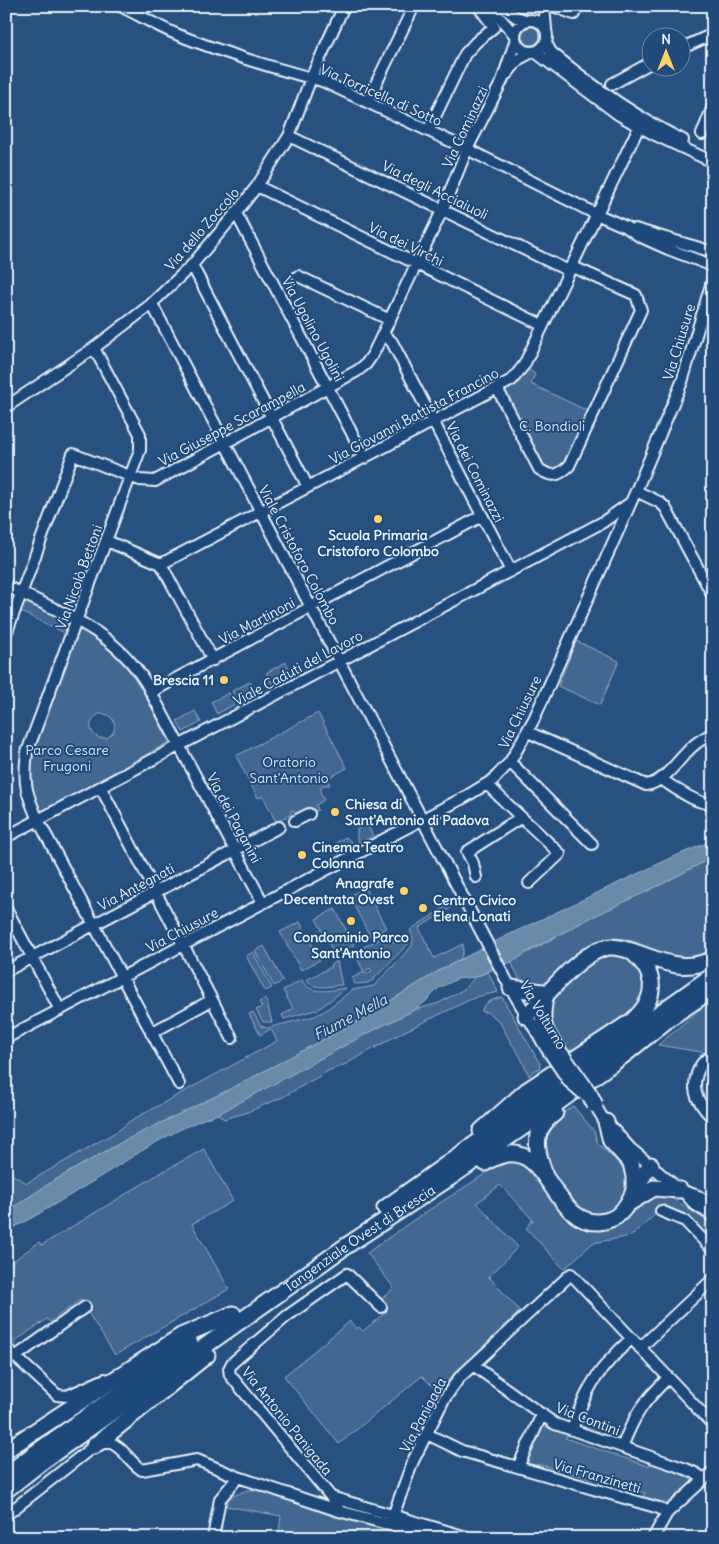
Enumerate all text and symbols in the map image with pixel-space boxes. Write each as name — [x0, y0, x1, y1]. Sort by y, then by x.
north arrow — [642, 28, 692, 78]
text: N — [661, 30, 671, 48]
street label: Via Torricella di Sotto — [317, 60, 445, 130]
street label: Via Cominazzi — [438, 83, 492, 171]
street label: Via degli Acciaiuoli — [379, 156, 491, 224]
street label: Via dello Zoccolo — [161, 183, 243, 274]
street label: Via dei Virchi — [366, 218, 446, 270]
street label: Via Ugolino Ugolini — [278, 273, 348, 385]
street label: Via Chiusure — [659, 301, 699, 383]
street label: Via Giovanni Battista Francino — [326, 364, 502, 468]
street label: Via Giuseppe Scarampella — [155, 378, 309, 470]
park label: C. Bondioli — [519, 417, 585, 435]
street label: Via dei Cominazzi — [442, 419, 508, 525]
street label: Viale Cristoforo Colombo — [255, 482, 344, 628]
marker: Scuola Primaria Cristoforo Colombo — [372, 513, 384, 525]
street label: Via Nicolò Bettoni — [52, 522, 106, 632]
place label: Scuola Primaria Cristoforo Colombo — [317, 526, 439, 560]
street label: Via Martinoni — [216, 594, 298, 648]
street label: Viale Caduti del Lavoro — [230, 626, 366, 710]
place label: Brescia 11 — [153, 671, 214, 689]
street label: Via Chiusure — [495, 672, 545, 752]
marker: Brescia 11 — [218, 674, 230, 686]
park label: Parco Cesare Frugoni — [25, 741, 109, 775]
park label: Oratorio Sant'Antonio — [249, 753, 329, 787]
street label: Via dei Paganini — [203, 770, 265, 866]
place label: Chiesa di Sant'Antonio di Padova — [345, 795, 489, 829]
marker: Chiesa di Sant'Antonio di Padova — [329, 806, 341, 818]
place label: Cinema Teatro Colonna — [312, 838, 404, 872]
marker: Cinema Teatro Colonna — [296, 849, 308, 861]
street label: Via Antegnati — [95, 859, 177, 915]
place label: Anagrafe Decentrata Ovest — [284, 874, 394, 908]
marker: Anagrafe Decentrata Ovest — [398, 885, 410, 897]
place label: Centro Civico Elena Lonati — [433, 891, 516, 925]
marker: Centro Civico Elena Lonati — [417, 902, 429, 914]
street label: Via Chiusure — [143, 903, 221, 957]
marker: Condominio Parco Sant'Antonio — [345, 915, 357, 927]
place label: Condominio Parco Sant'Antonio — [293, 928, 409, 962]
street label: Via Volturno — [515, 977, 571, 1053]
water label: Fiume Mella — [310, 989, 391, 1044]
street label: Tangenziale Ovest di Brescia — [280, 1181, 439, 1296]
street label: Via Antonio Panigada — [238, 1363, 336, 1479]
street label: Via Panigada — [396, 1374, 450, 1456]
street label: Via Contini — [553, 1399, 623, 1439]
street label: Via Franzinetti — [551, 1455, 643, 1497]

